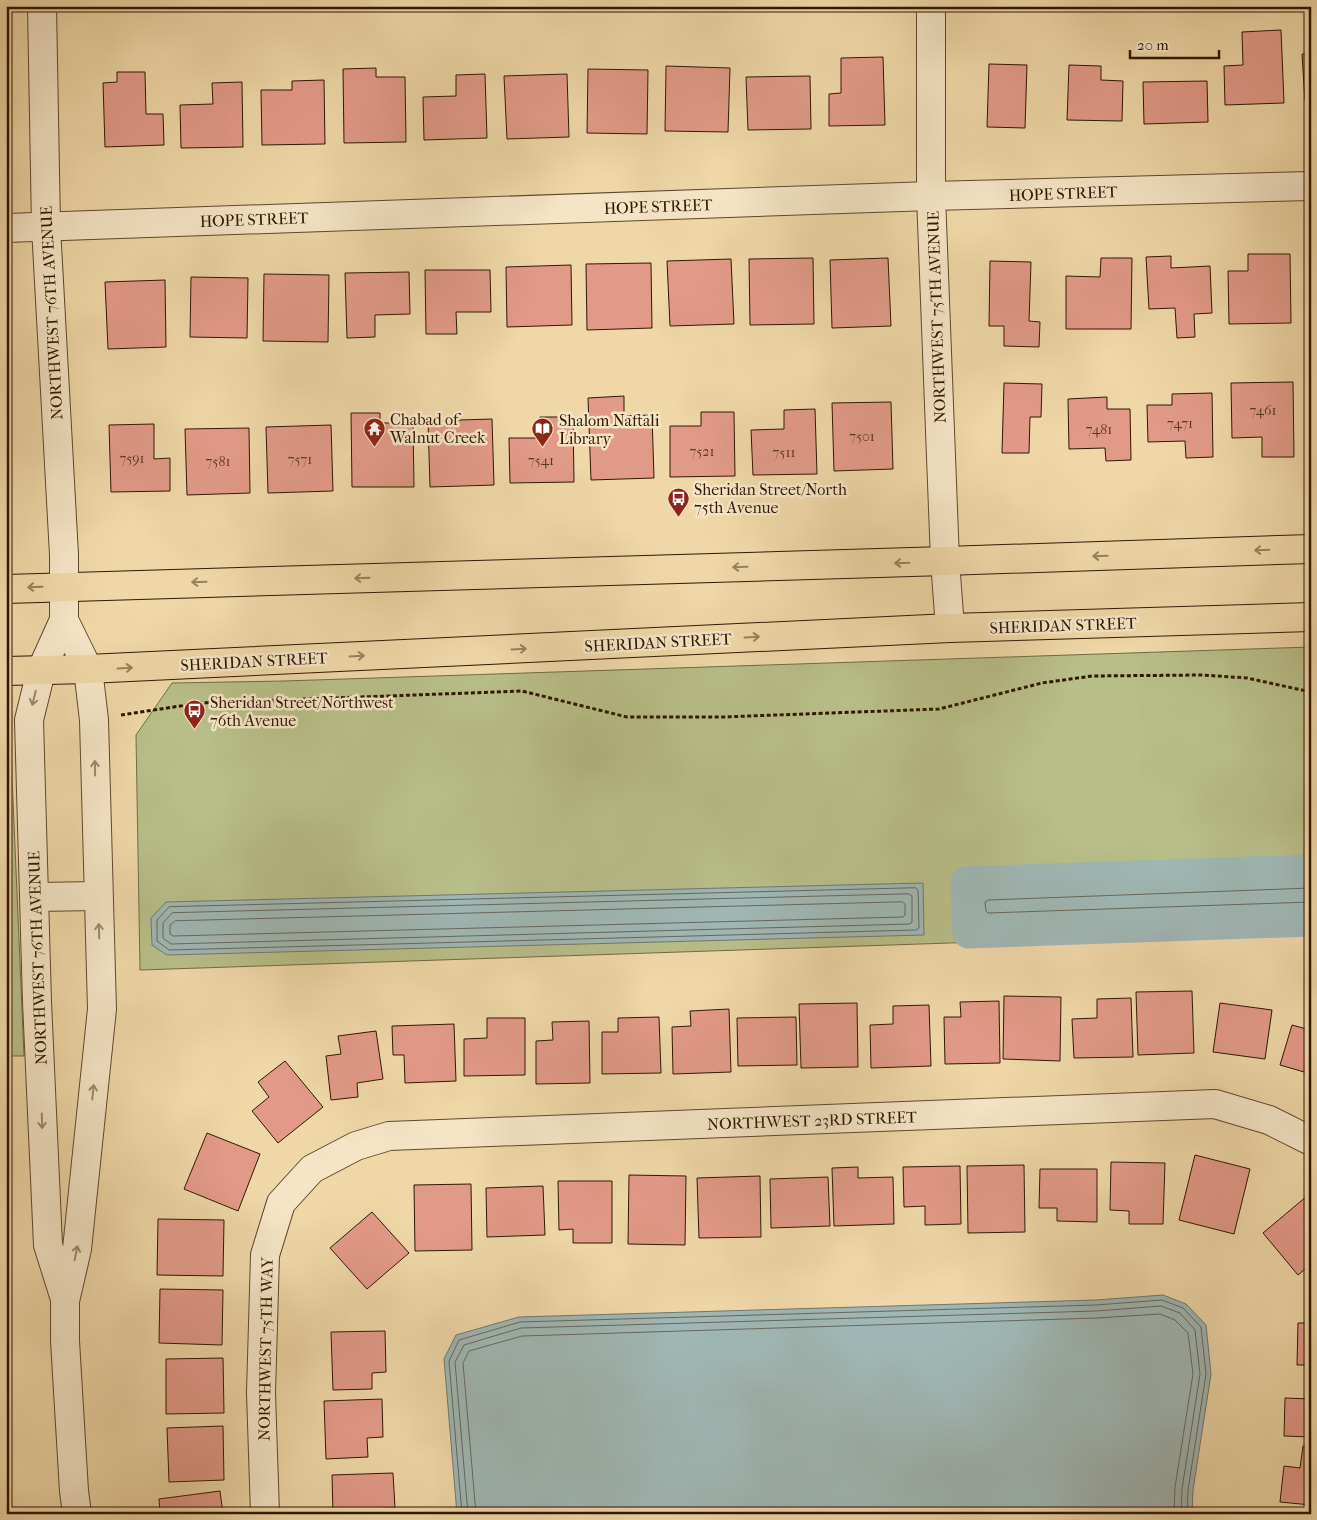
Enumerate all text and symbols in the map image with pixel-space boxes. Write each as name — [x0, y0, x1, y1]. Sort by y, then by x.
scale bar — [1130, 28, 1218, 60]
text: 20 m — [1137, 36, 1169, 54]
street label: HOPE STREET — [1008, 182, 1118, 205]
street label: HOPE STREET — [603, 195, 713, 218]
street label: NORTHWEST 76TH AVENUE — [36, 205, 67, 420]
street label: HOPE STREET — [199, 208, 309, 231]
street label: NORTHWEST 75TH AVENUE — [923, 210, 950, 423]
house number: 7461 — [1249, 402, 1277, 419]
place label: Chabad of Walnut Creek — [389, 410, 486, 447]
place label: Shalom Naftali Library — [559, 411, 660, 448]
house number: 7471 — [1167, 415, 1193, 432]
temple icon: Chabad of Walnut Creek — [362, 416, 386, 447]
library icon: Shalom Naftali Library — [531, 417, 555, 448]
house number: 7481 — [1086, 421, 1112, 438]
house number: 7501 — [849, 428, 875, 445]
house number: 7521 — [690, 443, 715, 460]
house number: 7511 — [773, 444, 795, 461]
house number: 7591 — [119, 450, 145, 467]
house number: 7571 — [288, 451, 312, 468]
house number: 7541 — [528, 452, 554, 469]
house number: 7581 — [206, 453, 230, 470]
place label: Sheridan Street/North 75th Avenue — [694, 480, 847, 517]
bus stop icon: Sheridan Street/North 75th Avenue — [666, 486, 690, 517]
one-way arrow — [1254, 546, 1270, 555]
one-way arrow — [1092, 551, 1108, 561]
one-way arrow — [894, 558, 910, 567]
one-way arrow — [732, 562, 748, 572]
one-way arrow — [354, 573, 370, 583]
one-way arrow — [192, 578, 208, 587]
one-way arrow — [27, 583, 43, 592]
street label: SHERIDAN STREET — [989, 613, 1137, 638]
street label: SHERIDAN STREET — [584, 629, 732, 656]
one-way arrow — [743, 633, 759, 642]
one-way arrow — [511, 644, 527, 653]
street label: SHERIDAN STREET — [180, 648, 328, 675]
one-way arrow — [349, 652, 365, 661]
one-way arrow — [117, 663, 133, 672]
one-way arrow — [29, 689, 38, 705]
place label: Sheridan Street/Northwest 76th Avenue — [210, 693, 394, 730]
bus stop icon: Sheridan Street/Northwest 76th Avenue — [182, 699, 206, 730]
one-way arrow — [90, 761, 99, 777]
street label: NORTHWEST 76TH AVENUE — [24, 850, 51, 1065]
one-way arrow — [94, 923, 103, 939]
one-way arrow — [88, 1084, 98, 1100]
street label: NORTHWEST 23RD STREET — [707, 1107, 917, 1134]
one-way arrow — [38, 1113, 47, 1129]
one-way arrow — [72, 1245, 81, 1261]
street label: NORTHWEST 75TH WAY — [254, 1256, 277, 1441]

